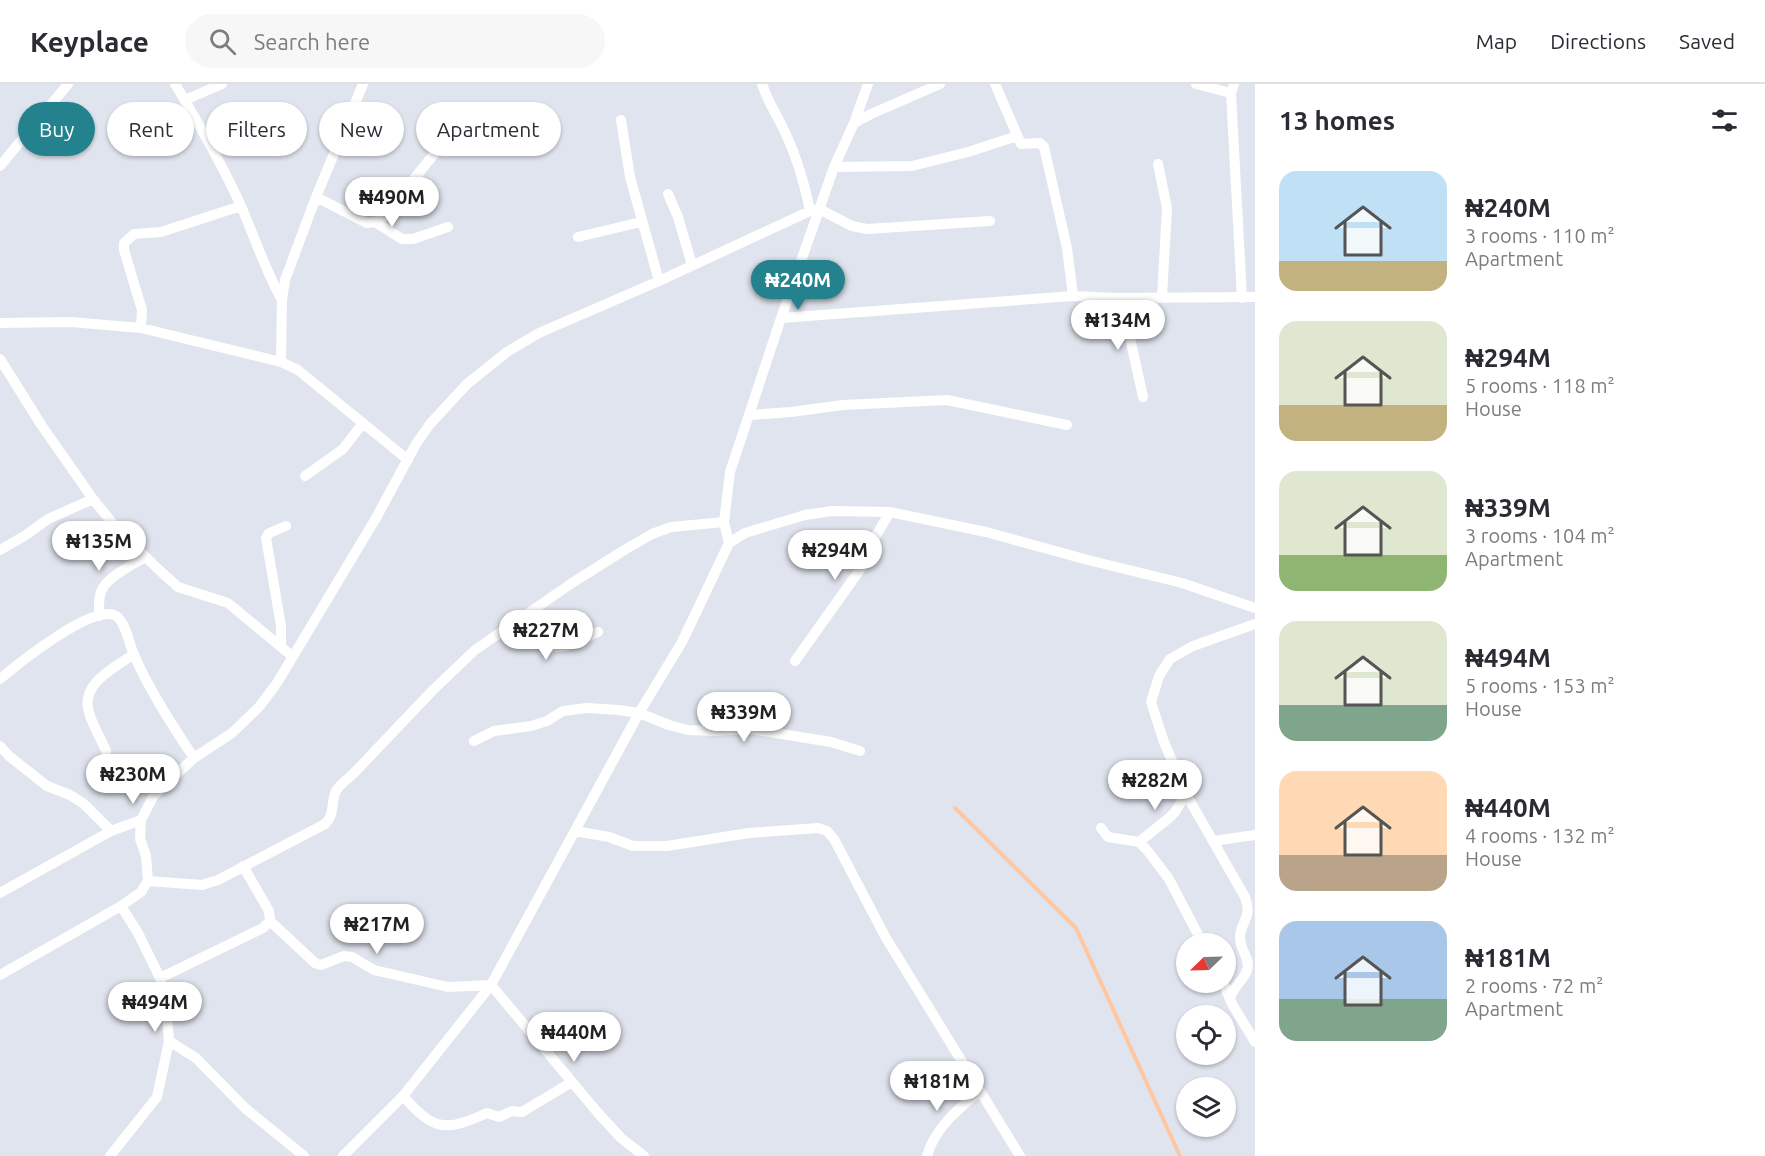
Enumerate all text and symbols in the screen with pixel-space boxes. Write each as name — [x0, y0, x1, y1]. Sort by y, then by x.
search box — [185, 14, 605, 68]
icon: search — [206, 25, 239, 58]
text: Keyplace — [30, 26, 149, 57]
text: Search here — [254, 29, 370, 54]
text: Map — [1476, 29, 1517, 53]
text: Directions — [1550, 29, 1646, 53]
text: Saved — [1679, 29, 1735, 53]
chip: Buy — [18, 102, 95, 156]
chip: Rent — [107, 102, 194, 156]
chip: Filters — [206, 102, 307, 156]
chip: New — [319, 102, 404, 156]
chip: Apartment — [416, 102, 561, 156]
icon: filters — [1708, 104, 1741, 137]
text: 13 homes — [1279, 106, 1395, 135]
pin: ₦490M — [350, 177, 434, 228]
text: ₦490M — [359, 185, 425, 208]
text: ₦240M — [1465, 193, 1551, 222]
icon: home — [1327, 195, 1399, 267]
text: 3 rooms · 110 m² — [1465, 224, 1615, 247]
text: Apartment — [1465, 247, 1563, 270]
pin: ₦240M — [756, 260, 840, 311]
text: ₦240M — [765, 268, 831, 291]
pin: ₦134M — [1076, 300, 1160, 351]
text: ₦134M — [1085, 308, 1151, 331]
text: ₦294M — [1465, 343, 1551, 372]
icon: home — [1327, 345, 1399, 417]
text: 5 rooms · 118 m² — [1465, 374, 1615, 397]
text: House — [1465, 397, 1522, 420]
text: ₦339M — [1465, 493, 1551, 522]
icon: home — [1327, 495, 1399, 567]
pin: ₦135M — [57, 521, 141, 572]
text: 3 rooms · 104 m² — [1465, 524, 1615, 547]
text: ₦135M — [66, 529, 132, 552]
pin: ₦294M — [793, 530, 877, 581]
text: ₦294M — [802, 538, 868, 561]
text: Apartment — [1465, 547, 1563, 570]
pin: ₦227M — [504, 610, 588, 661]
text: ₦227M — [513, 618, 579, 641]
text: ₦494M — [1465, 643, 1551, 672]
icon: home — [1327, 645, 1399, 717]
text: 5 rooms · 153 m² — [1465, 674, 1615, 697]
pin: ₦339M — [702, 692, 786, 743]
text: House — [1465, 697, 1522, 720]
text: ₦339M — [711, 700, 777, 723]
pin: ₦230M — [91, 754, 175, 805]
pin: ₦282M — [1113, 760, 1197, 811]
text: ₦230M — [100, 762, 166, 785]
text: ₦282M — [1122, 768, 1188, 791]
text: ₦440M — [1465, 793, 1551, 822]
icon: home — [1327, 795, 1399, 867]
text: 4 rooms · 132 m² — [1465, 824, 1615, 847]
text: House — [1465, 847, 1522, 870]
pin: ₦217M — [335, 904, 419, 955]
text: ₦217M — [344, 912, 410, 935]
north arrow — [1176, 933, 1236, 993]
map controls — [1176, 933, 1236, 1137]
text: ₦181M — [1465, 943, 1551, 972]
icon: home — [1327, 945, 1399, 1017]
text: 2 rooms · 72 m² — [1465, 974, 1603, 997]
pin: ₦494M — [113, 982, 197, 1033]
text: ₦494M — [122, 990, 188, 1013]
text: Apartment — [1465, 997, 1563, 1020]
button: locate — [1176, 1005, 1236, 1065]
pin: ₦440M — [532, 1012, 616, 1063]
text: ₦440M — [541, 1020, 607, 1043]
pin: ₦181M — [895, 1061, 979, 1112]
text: ₦181M — [904, 1069, 970, 1092]
button: layers — [1176, 1077, 1236, 1137]

